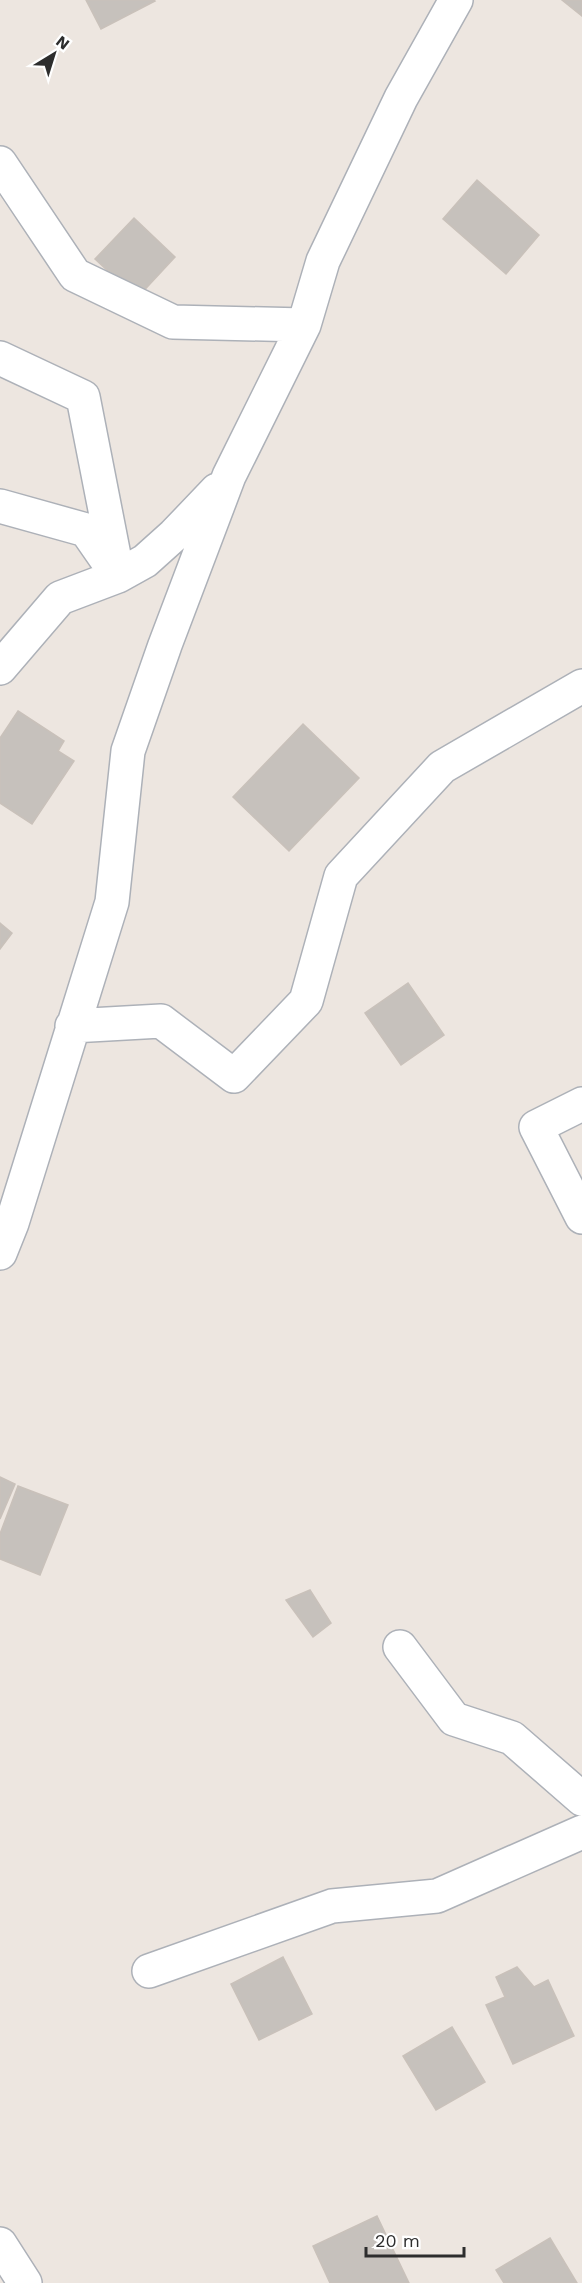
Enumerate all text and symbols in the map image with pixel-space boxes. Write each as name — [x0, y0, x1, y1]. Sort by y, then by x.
north arrow — [24, 24, 84, 84]
text: N — [52, 31, 73, 54]
scale bar — [366, 2220, 464, 2258]
text: 20 m — [375, 2230, 420, 2251]

